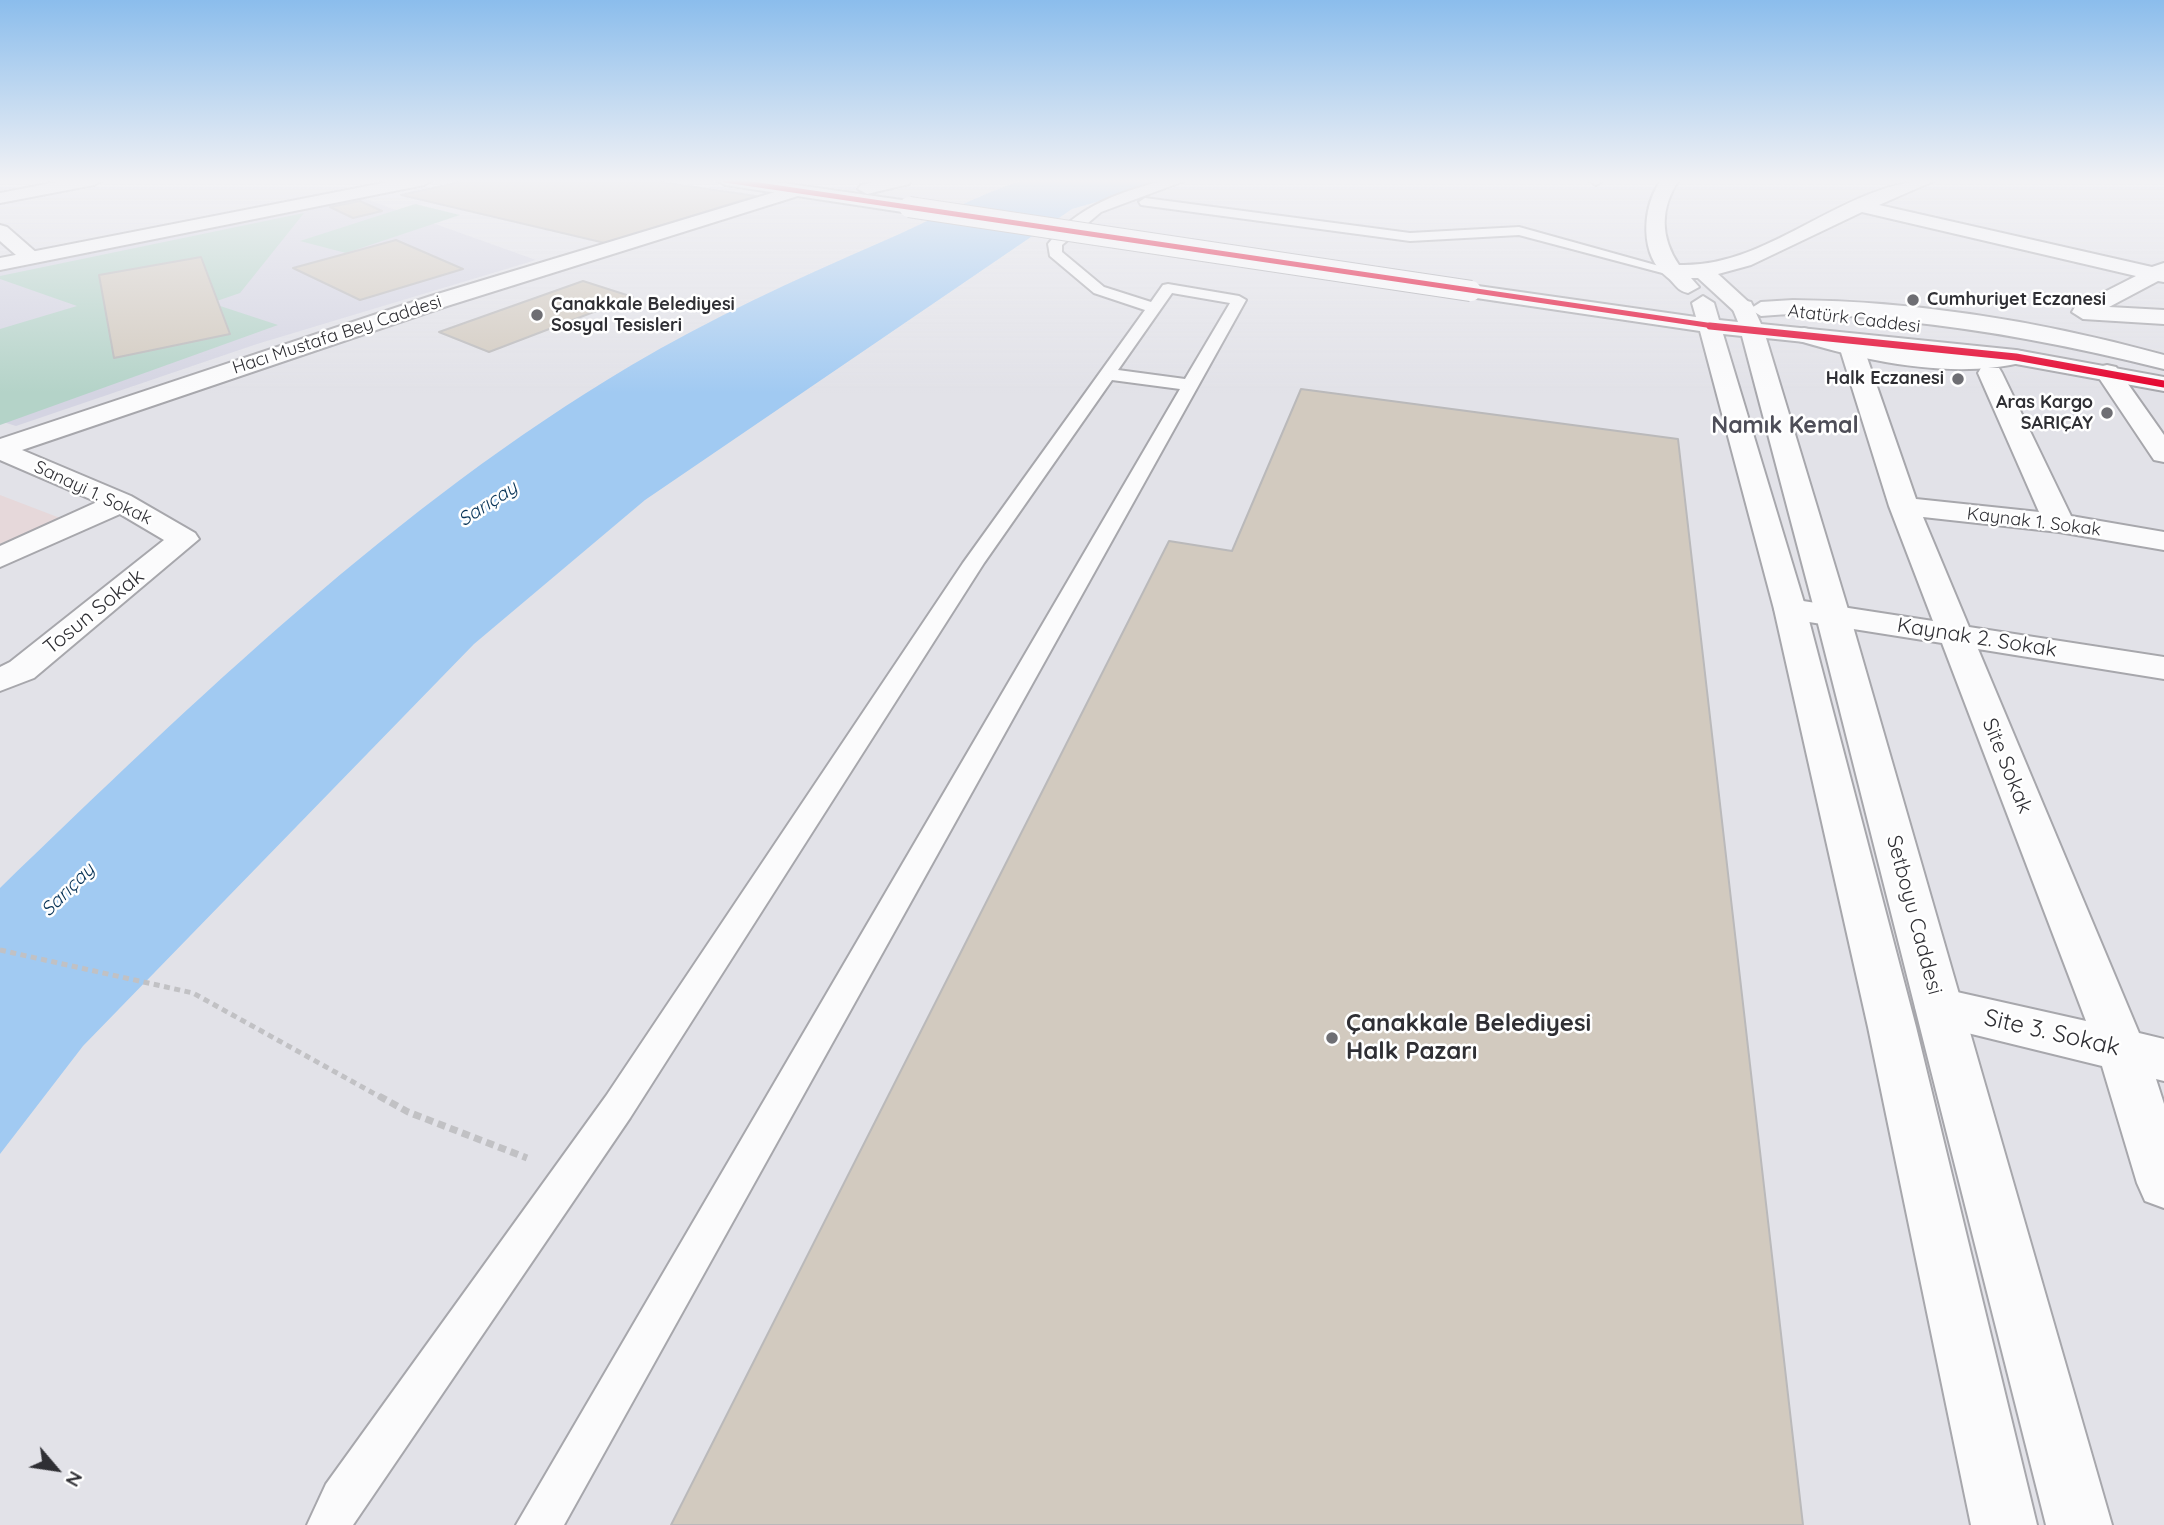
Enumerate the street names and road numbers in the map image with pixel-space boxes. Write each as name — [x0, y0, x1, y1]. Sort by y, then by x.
street label: Hacı Mustafa Bey Caddesi — [230, 291, 444, 379]
street label: Atatürk Caddesi — [1787, 300, 1921, 338]
street label: Sanayi 1. Sokak — [31, 456, 155, 530]
street label: Kaynak 1. Sokak — [1966, 503, 2102, 541]
street label: Tosun Sokak — [39, 564, 149, 660]
street label: Kaynak 2. Sokak — [1895, 613, 2059, 663]
street label: Site Sokak — [1976, 715, 2038, 817]
street label: Setboyu Caddesi — [1881, 833, 1947, 997]
street label: Site 3. Sokak — [1981, 1003, 2123, 1063]

